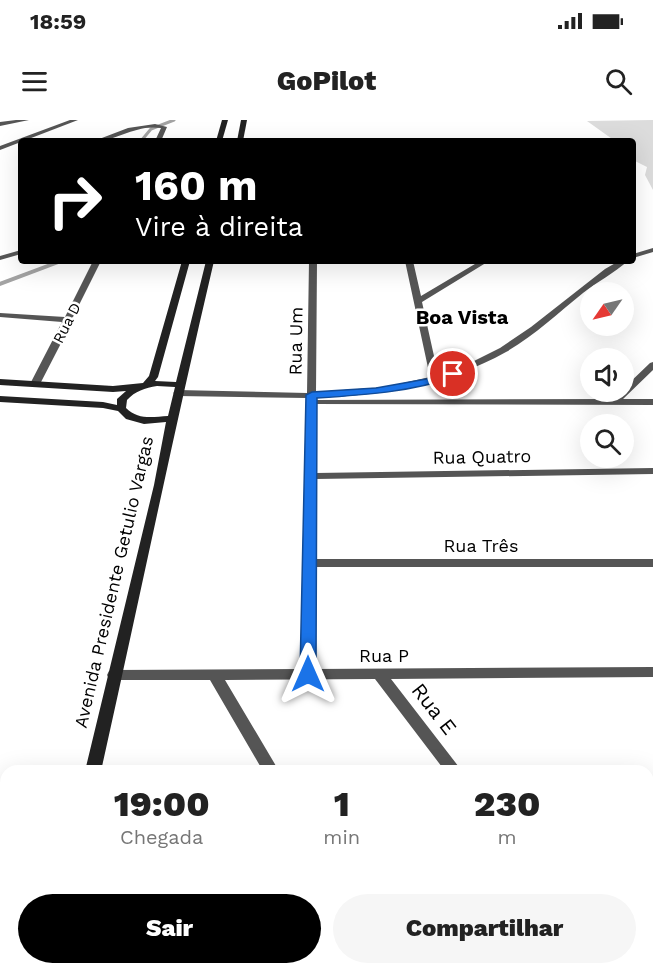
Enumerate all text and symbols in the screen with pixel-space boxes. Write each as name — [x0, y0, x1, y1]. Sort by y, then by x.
text: 18:59 — [30, 9, 86, 34]
icon: menu — [18, 65, 51, 98]
text: GoPilot — [277, 65, 376, 97]
icon: search — [602, 65, 635, 98]
text: 160 m — [135, 161, 258, 210]
icon: right — [36, 162, 114, 240]
text: Vire à direita — [135, 211, 303, 243]
north arrow — [580, 282, 634, 336]
map controls — [580, 282, 634, 468]
street label: Rua D — [49, 300, 85, 346]
district label: Boa Vista — [416, 305, 509, 329]
street label: Rua Um — [284, 307, 307, 375]
pin — [427, 348, 478, 399]
button: sound — [580, 348, 634, 402]
icon: arrive — [436, 357, 469, 390]
button: search — [580, 414, 634, 468]
street label: Avenida Presidente Getulio Vargas — [70, 434, 157, 730]
street label: Rua Quatro — [433, 445, 531, 468]
street label: Rua Três — [444, 535, 518, 556]
position arrow — [276, 642, 340, 706]
street label: Rua P — [359, 645, 409, 666]
street label: Rua E — [406, 678, 462, 739]
text: 19:00 — [114, 783, 210, 825]
text: 1 — [334, 783, 350, 825]
text: 230 — [474, 783, 540, 825]
text: Chegada — [120, 825, 203, 849]
text: min — [323, 825, 360, 849]
text: m — [498, 825, 517, 849]
button: Sair — [18, 894, 321, 963]
button: Compartilhar — [333, 894, 636, 963]

